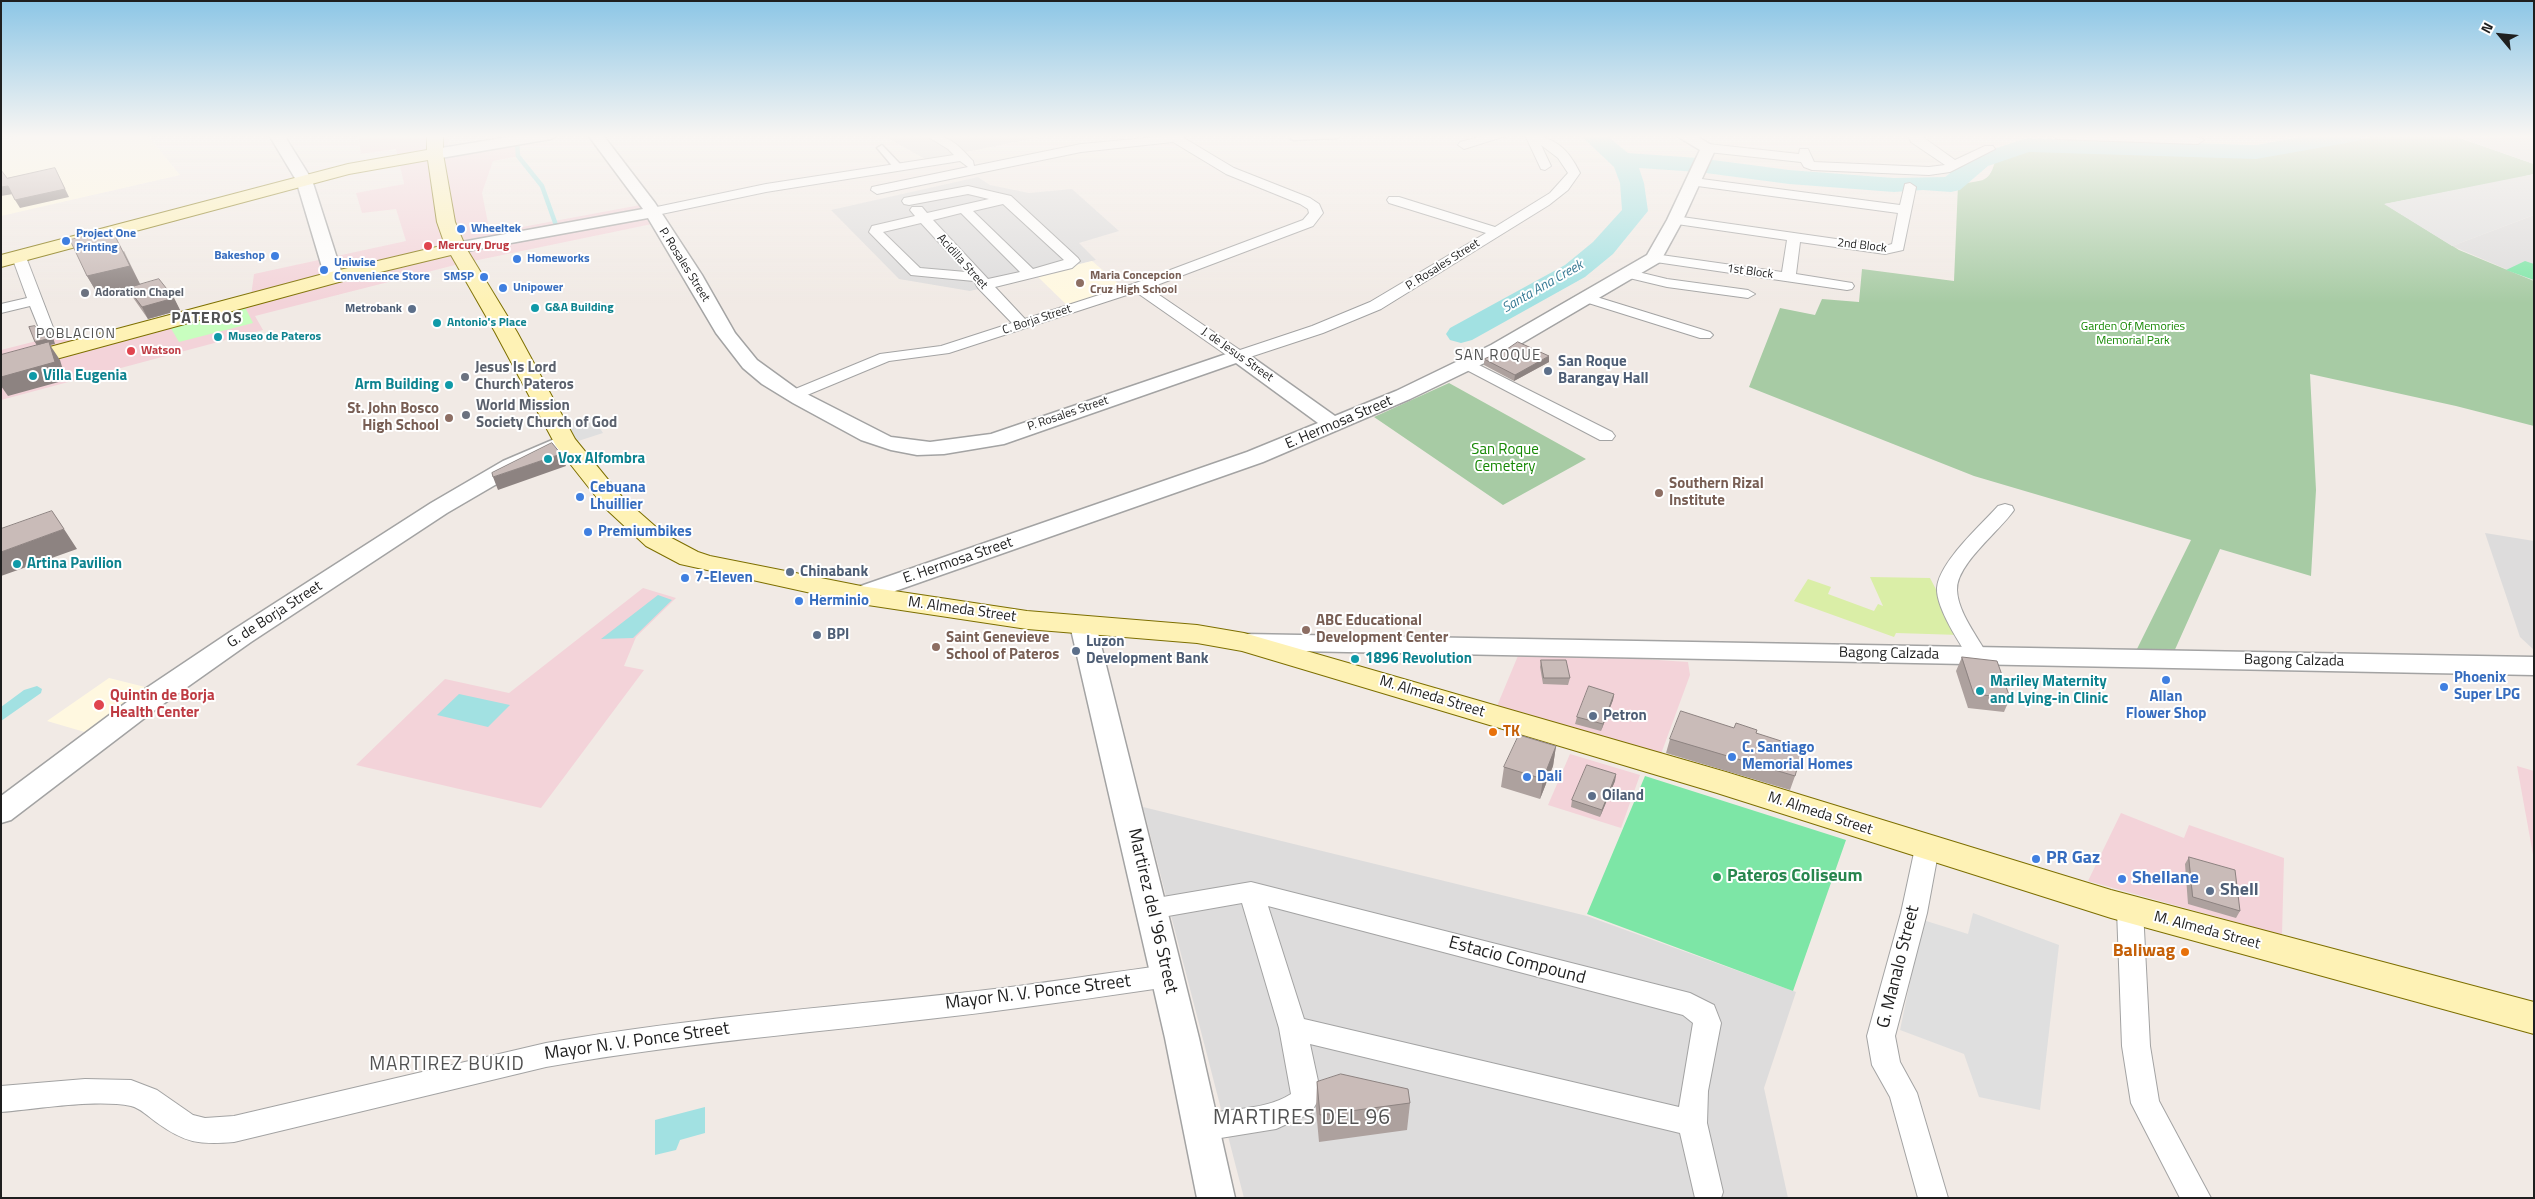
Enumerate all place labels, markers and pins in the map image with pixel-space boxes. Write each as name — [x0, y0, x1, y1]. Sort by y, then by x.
place label: Wheeltek — [471, 222, 521, 236]
marker: Wheeltek — [455, 223, 467, 235]
place label: Project One Printing — [76, 227, 136, 255]
marker: Project One Printing — [60, 235, 72, 247]
place label: Mercury Drug — [438, 239, 509, 253]
marker: Mercury Drug — [422, 240, 434, 252]
place label: Bakeshop — [214, 249, 265, 263]
marker: Bakeshop — [269, 250, 281, 262]
place label: Homeworks — [527, 252, 590, 266]
marker: Homeworks — [511, 253, 523, 265]
place label: Uniwise Convenience Store — [334, 256, 430, 284]
marker: Uniwise Convenience Store — [318, 264, 330, 276]
place label: Maria Concepcion Cruz High School — [1090, 269, 1182, 297]
place label: SMSP — [444, 270, 474, 284]
marker: SMSP — [478, 271, 490, 283]
marker: Maria Concepcion Cruz High School — [1074, 277, 1086, 289]
place label: Unipower — [513, 281, 563, 295]
marker: Unipower — [497, 282, 509, 294]
place label: Adoration Chapel — [95, 286, 184, 300]
marker: Adoration Chapel — [79, 287, 91, 299]
place label: G&A Building — [545, 301, 614, 315]
place label: Metrobank — [345, 302, 402, 316]
marker: G&A Building — [529, 302, 541, 314]
marker: Metrobank — [406, 303, 418, 315]
place label: Antonio's Place — [447, 316, 527, 330]
marker: Antonio's Place — [431, 317, 443, 329]
place label: Museo de Pateros — [228, 330, 321, 344]
marker: Museo de Pateros — [212, 331, 224, 343]
place label: Watson — [141, 344, 181, 358]
marker: Watson — [125, 345, 137, 357]
place label: San Roque Barangay Hall — [1558, 353, 1649, 388]
place label: Jesus Is Lord Church Pateros — [475, 359, 574, 394]
marker: San Roque Barangay Hall — [1542, 365, 1554, 377]
place label: Villa Eugenia — [43, 367, 127, 385]
marker: Villa Eugenia — [27, 370, 39, 382]
marker: Jesus Is Lord Church Pateros — [459, 371, 471, 383]
place label: Arm Building — [355, 376, 439, 394]
marker: Arm Building — [443, 379, 455, 391]
place label: World Mission Society Church of God — [476, 397, 617, 432]
place label: St. John Bosco High School — [347, 400, 439, 435]
marker: World Mission Society Church of God — [460, 409, 472, 421]
marker: St. John Bosco High School — [443, 412, 455, 424]
place label: Vox Alfombra — [558, 450, 645, 468]
marker: Vox Alfombra — [542, 453, 554, 465]
place label: Southern Rizal Institute — [1669, 475, 1764, 510]
place label: Cebuana Lhuillier — [590, 479, 646, 514]
marker: Southern Rizal Institute — [1653, 487, 1665, 499]
marker: Cebuana Lhuillier — [574, 491, 586, 503]
place label: Premiumbikes — [598, 523, 692, 541]
marker: Premiumbikes — [582, 526, 594, 538]
place label: Artina Pavilion — [27, 555, 122, 573]
marker: Artina Pavilion — [11, 558, 23, 570]
place label: Chinabank — [800, 563, 868, 581]
marker: Chinabank — [784, 566, 796, 578]
place label: 7-Eleven — [695, 569, 753, 587]
marker: 7-Eleven — [679, 572, 691, 584]
place label: Herminio — [809, 592, 869, 610]
marker: Herminio — [793, 595, 805, 607]
place label: ABC Educational Development Center — [1316, 612, 1448, 647]
marker: ABC Educational Development Center — [1300, 624, 1312, 636]
place label: BPI — [827, 626, 849, 644]
marker: BPI — [811, 629, 823, 641]
place label: Saint Genevieve School of Pateros — [946, 629, 1059, 664]
place label: Luzon Development Bank — [1086, 633, 1208, 668]
marker: Saint Genevieve School of Pateros — [930, 641, 942, 653]
marker: Luzon Development Bank — [1070, 645, 1082, 657]
place label: 1896 Revolution — [1365, 650, 1472, 668]
marker: 1896 Revolution — [1349, 653, 1361, 665]
place label: Phoenix Super LPG — [2454, 669, 2520, 704]
place label: Mariley Maternity and Lying-in Clinic — [1990, 673, 2108, 708]
marker: Allan Flower Shop — [2160, 674, 2172, 686]
marker: Phoenix Super LPG — [2438, 681, 2450, 693]
marker: Mariley Maternity and Lying-in Clinic — [1974, 685, 1986, 697]
place label: Quintin de Borja Health Center — [110, 687, 215, 722]
place label: Allan Flower Shop — [2126, 688, 2206, 723]
marker: Quintin de Borja Health Center — [92, 698, 106, 712]
place label: Petron — [1603, 707, 1647, 725]
marker: Petron — [1587, 710, 1599, 722]
place label: TK — [1503, 723, 1520, 741]
marker: TK — [1487, 726, 1499, 738]
place label: C. Santiago Memorial Homes — [1742, 739, 1853, 774]
marker: C. Santiago Memorial Homes — [1726, 751, 1738, 763]
place label: Dali — [1537, 768, 1562, 786]
marker: Dali — [1521, 771, 1533, 783]
place label: Oiland — [1602, 787, 1644, 805]
marker: Oiland — [1586, 790, 1598, 802]
place label: PR Gaz — [2046, 848, 2100, 870]
marker: PR Gaz — [2030, 853, 2042, 865]
place label: Pateros Coliseum — [1727, 866, 1863, 888]
place label: Shellane — [2132, 868, 2199, 890]
marker: Pateros Coliseum — [1711, 871, 1723, 883]
marker: Shellane — [2116, 873, 2128, 885]
place label: Shell — [2220, 880, 2259, 902]
marker: Shell — [2204, 885, 2216, 897]
place label: Baliwag — [2113, 941, 2175, 963]
marker: Baliwag — [2179, 946, 2191, 958]

